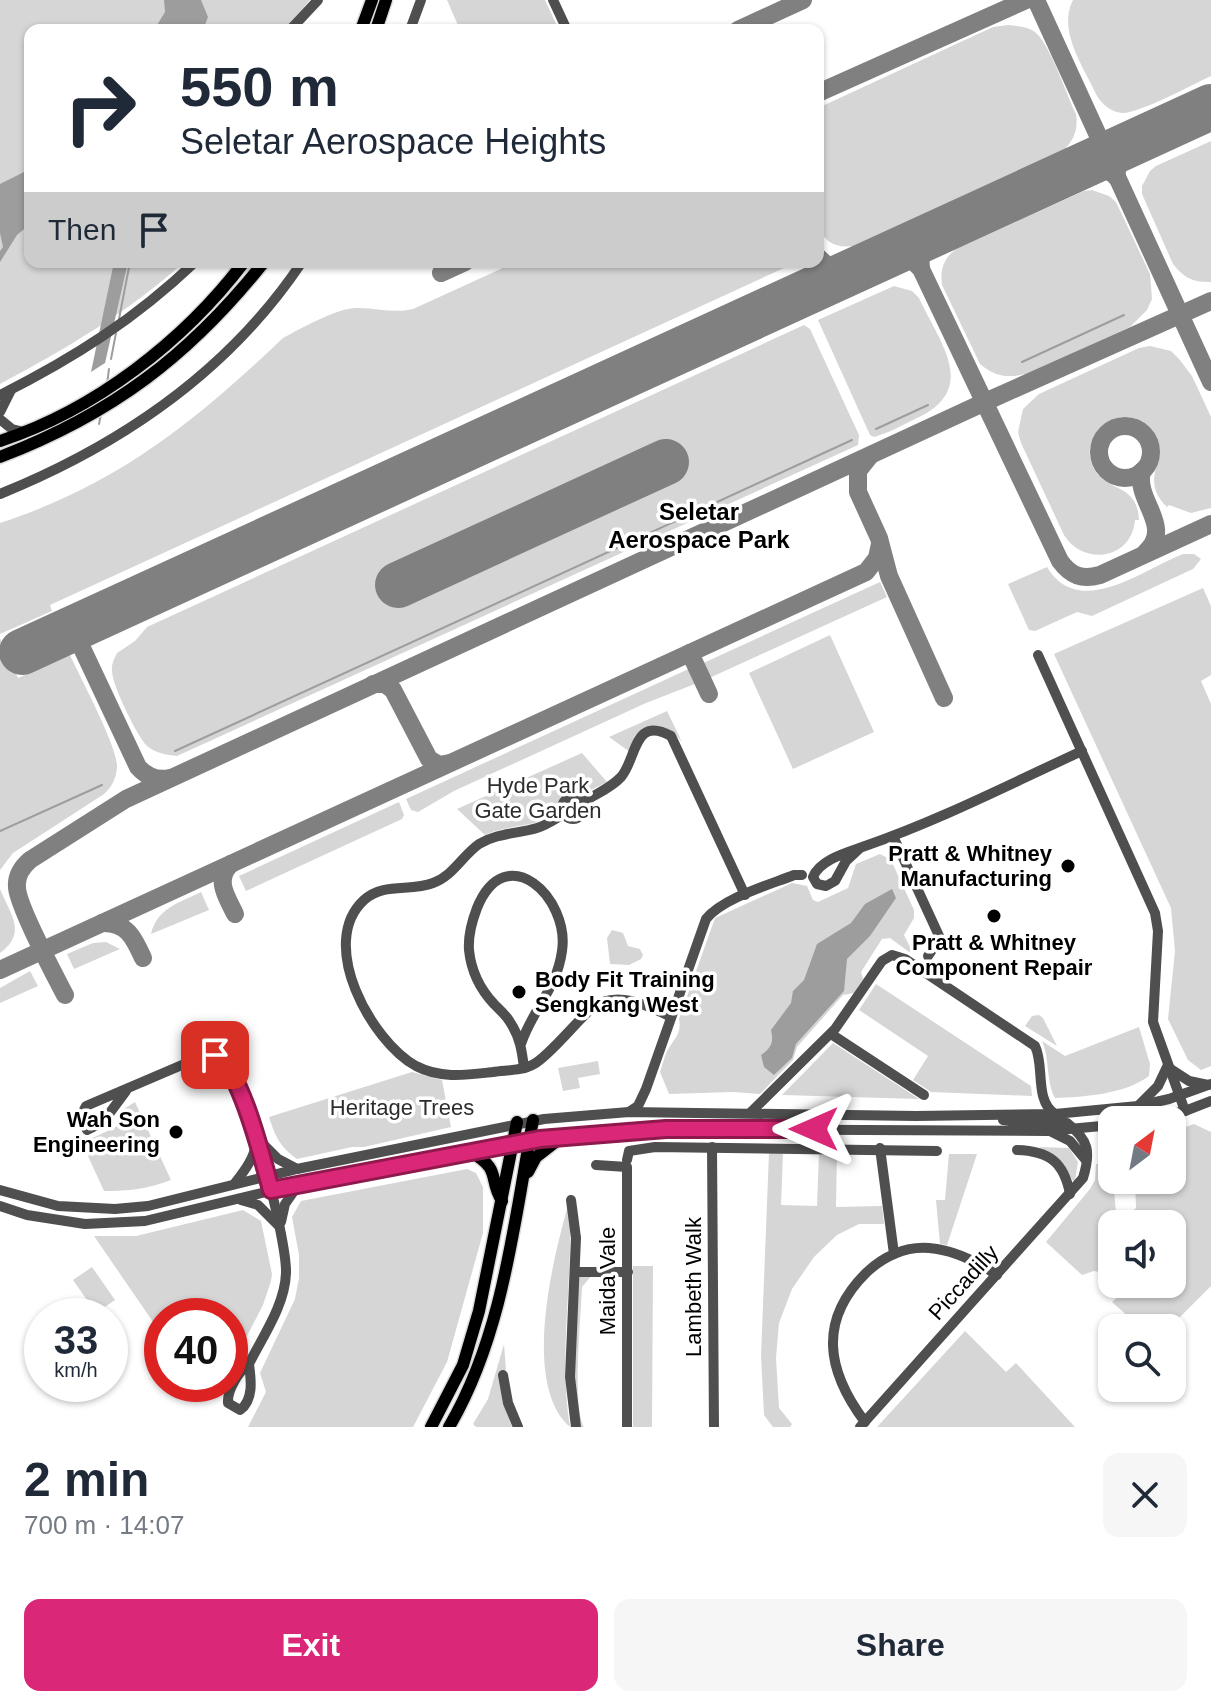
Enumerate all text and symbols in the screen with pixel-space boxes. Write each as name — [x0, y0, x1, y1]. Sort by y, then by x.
text: 550 m — [180, 55, 339, 118]
icon: right — [48, 56, 152, 160]
text: Seletar Aerospace Heights — [180, 121, 606, 162]
icon: arrive — [132, 208, 176, 252]
text: Then — [48, 213, 116, 246]
district label: Seletar Aerospace Park — [608, 498, 790, 553]
park label: Hyde Park Gate Garden — [474, 773, 602, 823]
place label: Pratt & Whitney Manufacturing — [888, 841, 1053, 891]
marker: Pratt & Whitney Manufacturing — [1059, 857, 1077, 875]
marker: Pratt & Whitney Component Repair — [985, 907, 1003, 925]
place label: Pratt & Whitney Component Repair — [896, 930, 1093, 980]
place label: Body Fit Training Sengkang West — [535, 967, 715, 1017]
marker: Body Fit Training Sengkang West — [510, 983, 528, 1001]
pin — [181, 1021, 249, 1089]
icon: arrive — [193, 1033, 237, 1077]
position arrow — [772, 1087, 856, 1171]
park label: Heritage Trees — [330, 1095, 474, 1120]
north arrow — [1098, 1106, 1186, 1194]
map controls — [1098, 1106, 1186, 1402]
place label: Wah Son Engineering — [33, 1107, 160, 1157]
marker: Wah Son Engineering — [167, 1123, 185, 1141]
button: sound — [1098, 1210, 1186, 1298]
street label: Lambeth Walk — [681, 1216, 706, 1357]
street label: Maida Vale — [595, 1227, 620, 1335]
street label: Piccadilly — [923, 1240, 1003, 1325]
speed limit sign: 40 — [144, 1298, 248, 1402]
button: search — [1098, 1314, 1186, 1402]
text: 33 — [54, 1318, 98, 1362]
text: km/h — [54, 1359, 98, 1381]
text: 2 min — [24, 1453, 149, 1506]
button: close — [1103, 1453, 1187, 1537]
text: 700 m · 14:07 — [24, 1510, 184, 1540]
button: Exit — [24, 1599, 598, 1691]
button: Share — [614, 1599, 1187, 1691]

